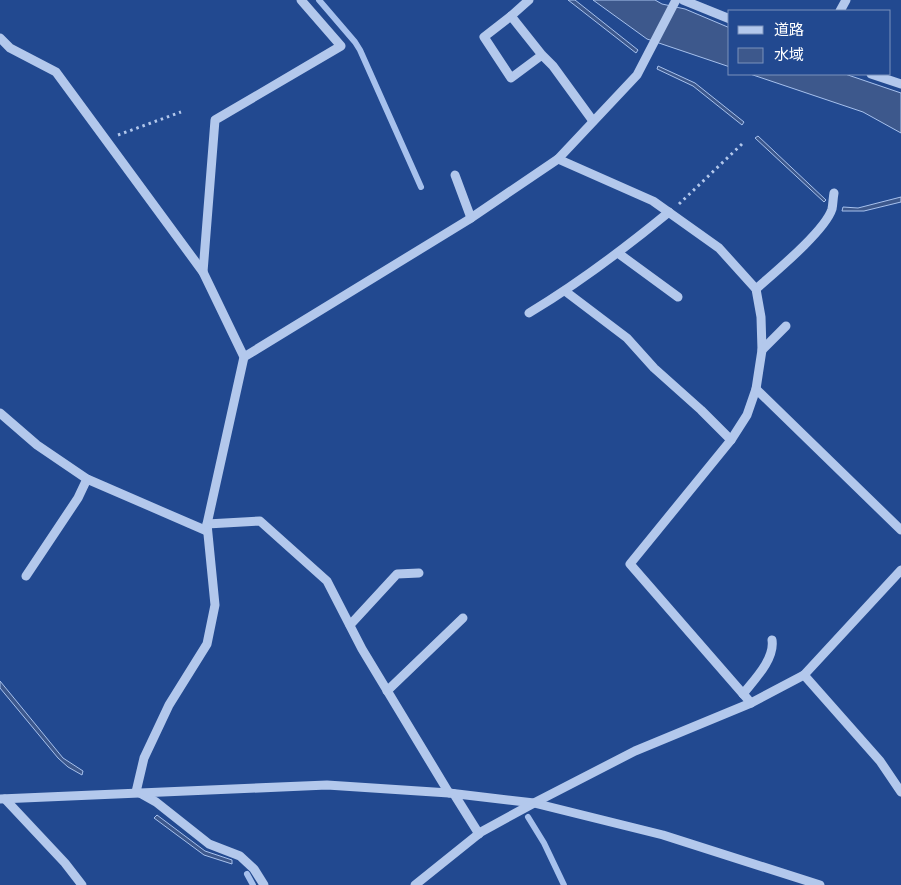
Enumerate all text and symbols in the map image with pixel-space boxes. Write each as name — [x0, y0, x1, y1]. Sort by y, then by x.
legend — [728, 10, 891, 75]
text: 道路 — [774, 22, 804, 38]
text: 水域 — [774, 47, 804, 63]

